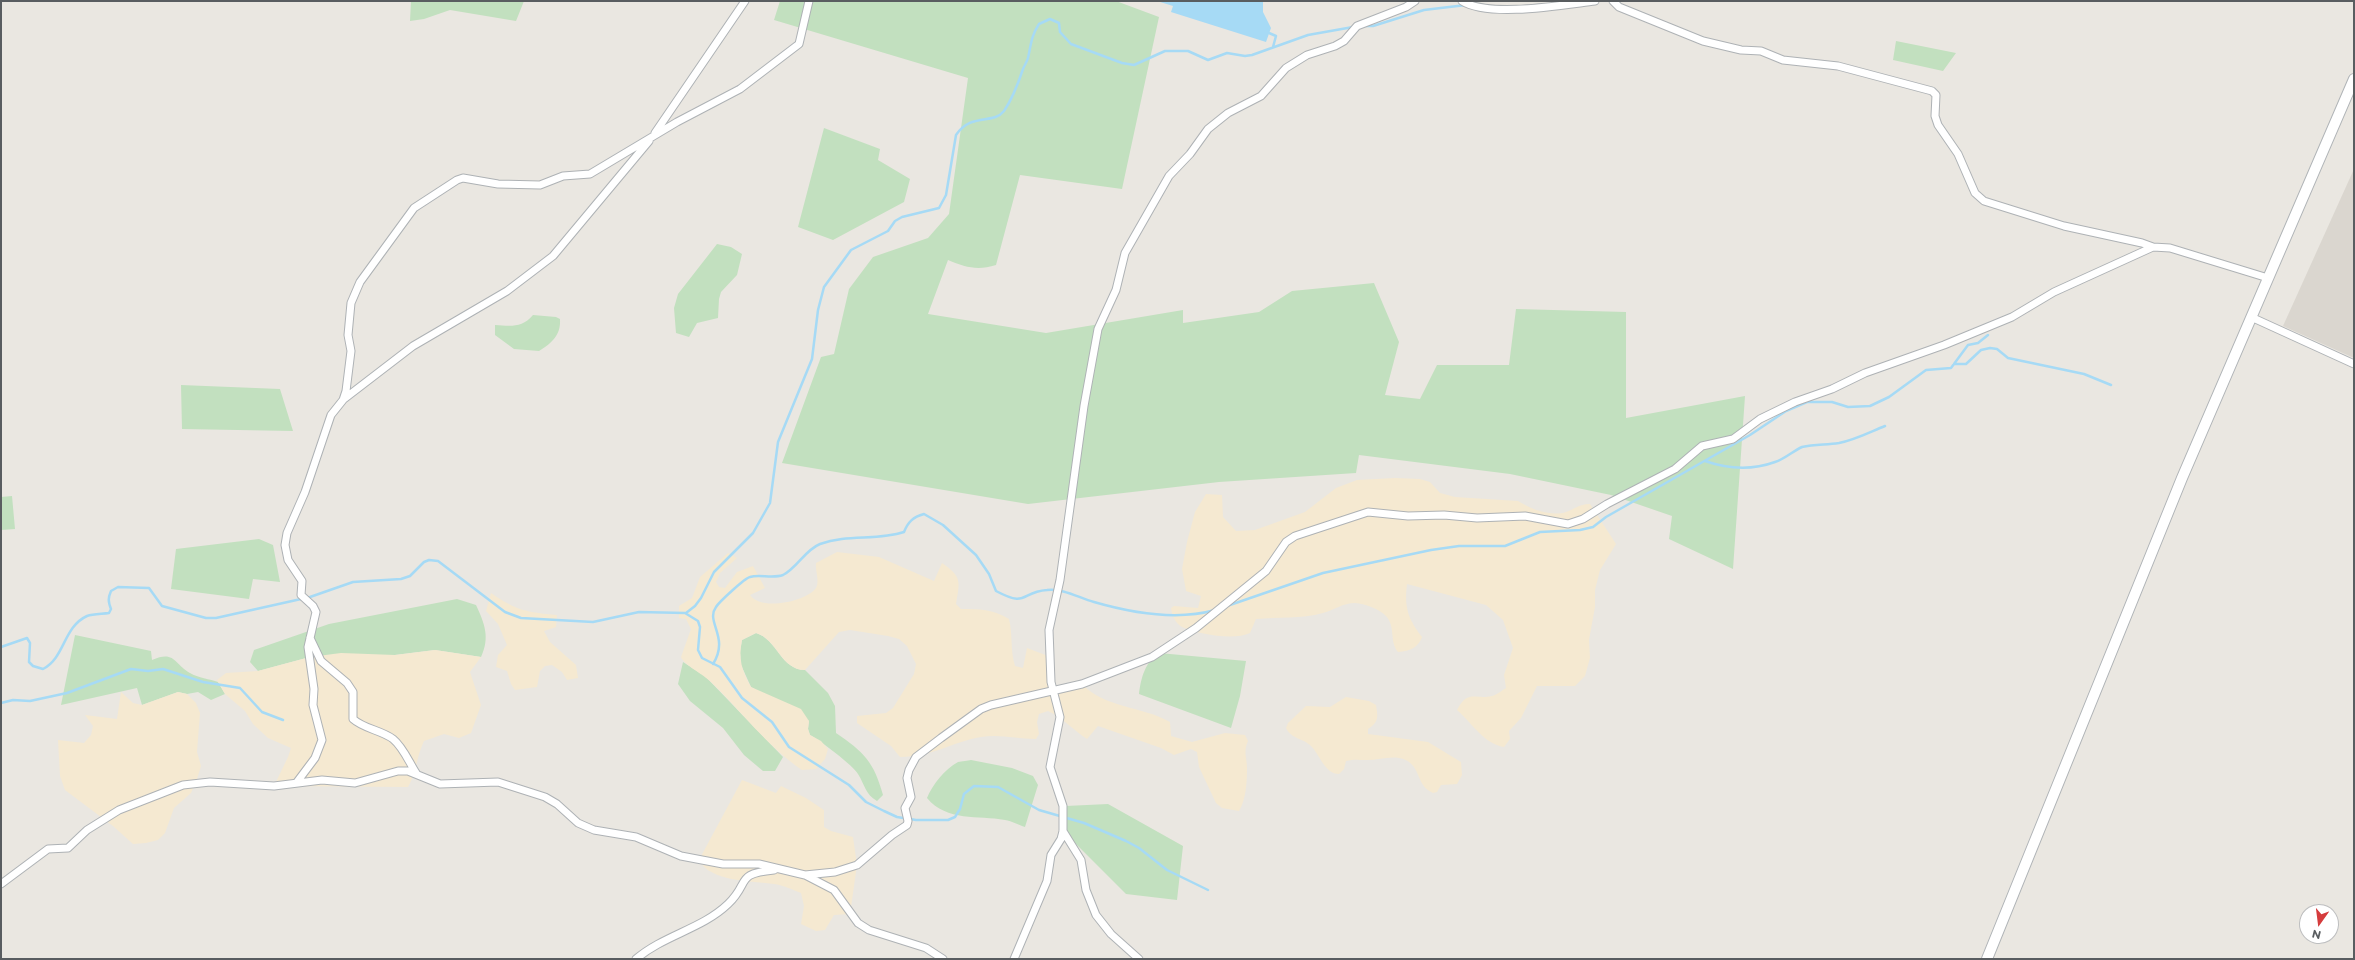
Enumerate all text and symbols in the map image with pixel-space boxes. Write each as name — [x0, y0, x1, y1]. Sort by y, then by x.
north arrow — [2299, 904, 2339, 944]
text: N — [2310, 927, 2322, 943]

